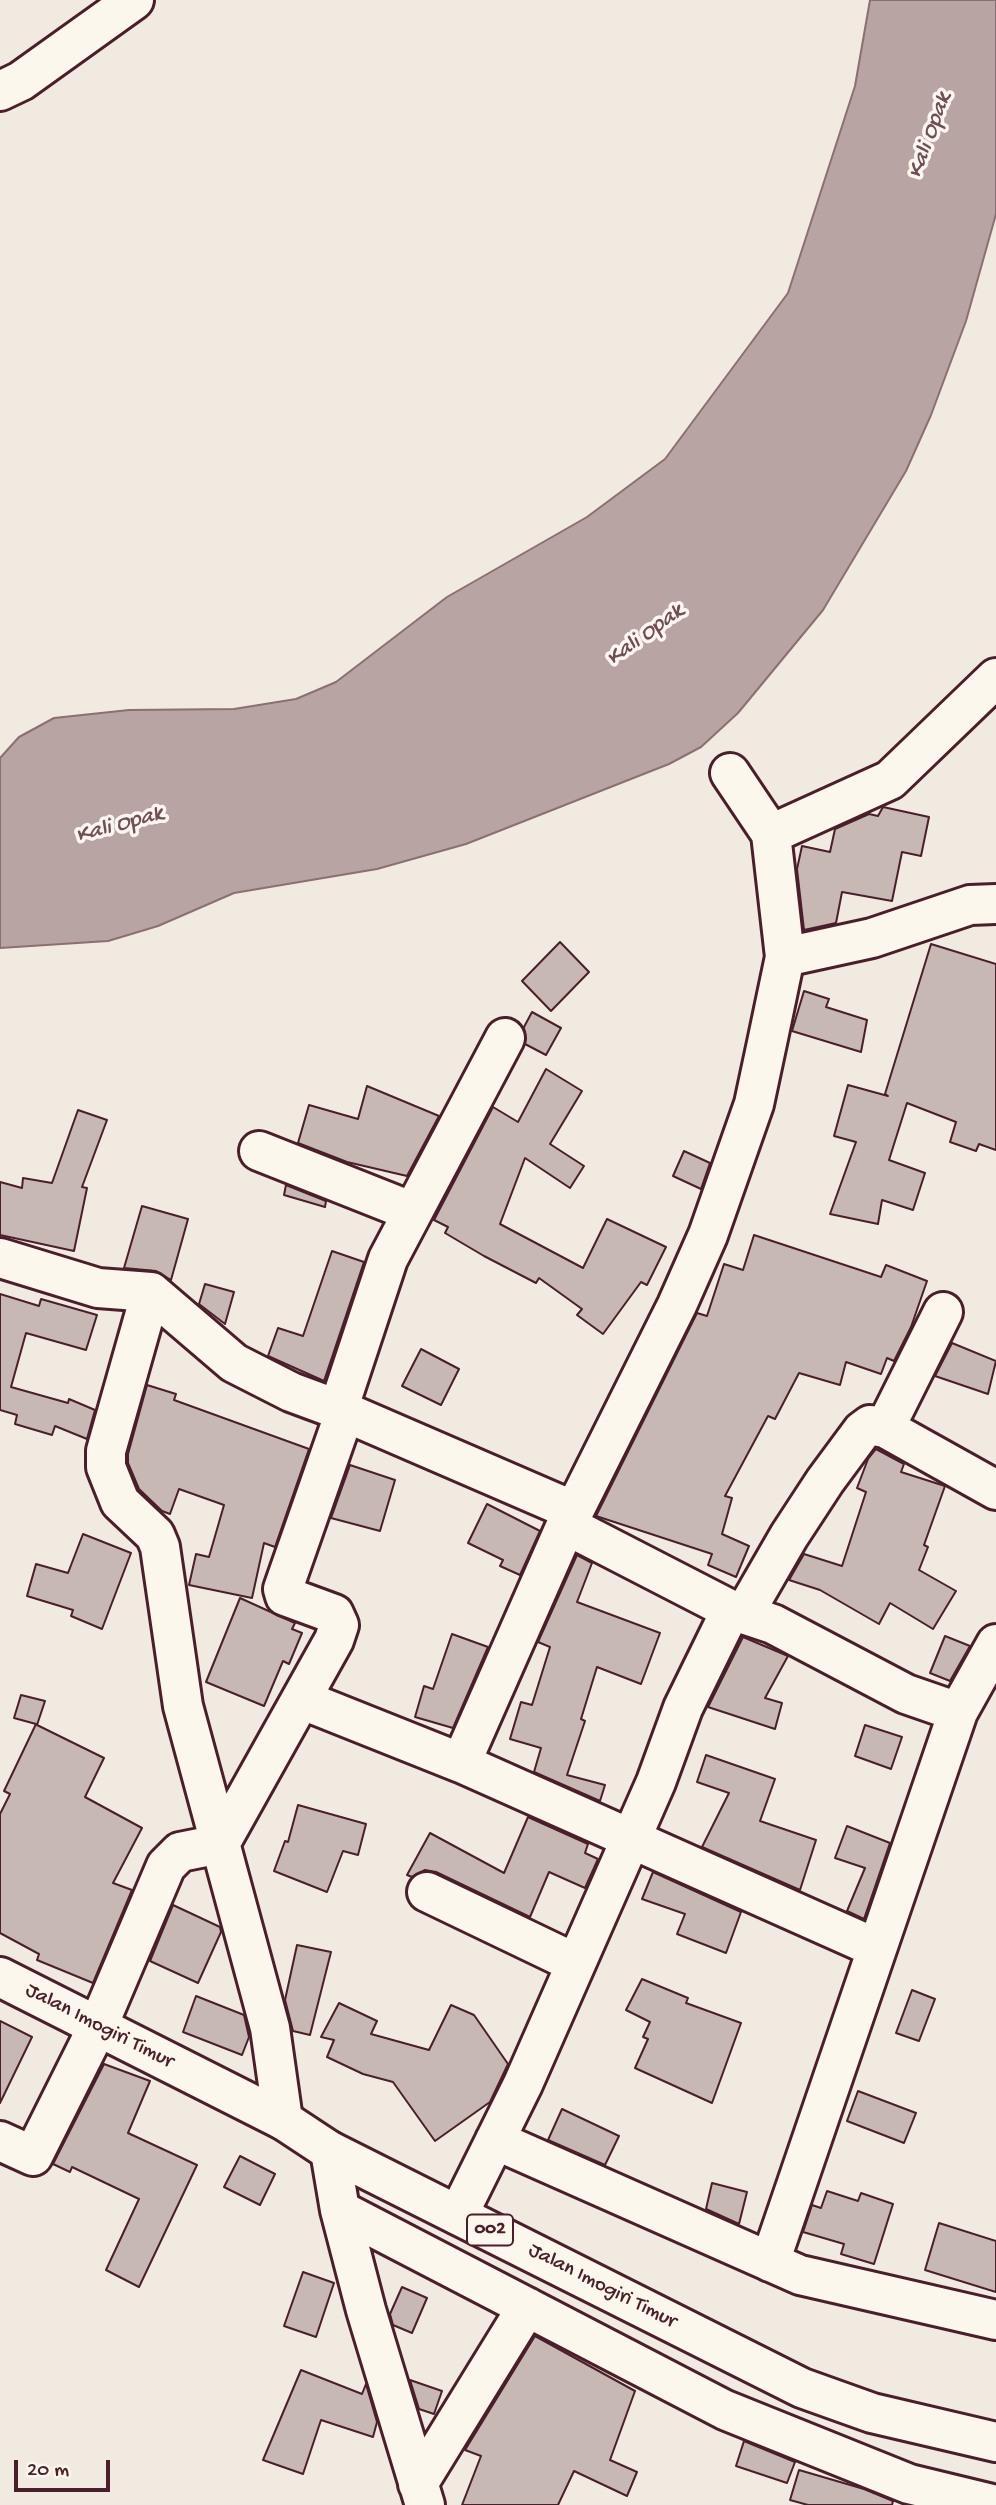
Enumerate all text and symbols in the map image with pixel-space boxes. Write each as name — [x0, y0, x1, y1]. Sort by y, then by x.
water label: Kali Opak — [903, 89, 959, 183]
water label: Kali Opak — [602, 599, 690, 673]
water label: Kali Opak — [73, 801, 167, 851]
street label: Jalan Imogiri Timur — [21, 1979, 177, 2075]
road number: 002 — [467, 2214, 513, 2246]
street label: Jalan Imogiri Timur — [524, 2239, 680, 2335]
scale bar — [18, 2446, 114, 2490]
text: 20 m — [27, 2459, 69, 2484]

